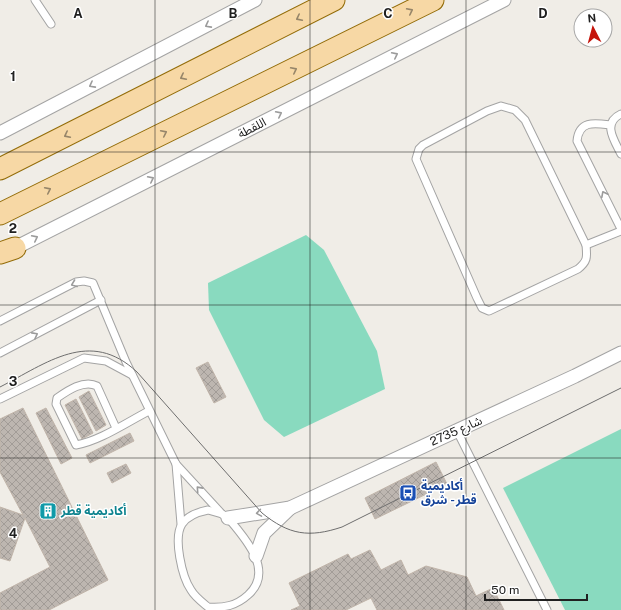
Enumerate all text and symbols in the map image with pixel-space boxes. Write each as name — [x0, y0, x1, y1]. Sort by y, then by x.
text: A — [73, 6, 83, 21]
text: B — [229, 6, 238, 21]
text: C — [383, 6, 393, 21]
text: D — [538, 6, 548, 21]
north arrow — [573, 8, 613, 48]
one-way arrow — [406, 9, 413, 16]
text: N — [587, 12, 597, 24]
one-way arrow — [296, 13, 303, 21]
one-way arrow — [204, 20, 212, 27]
one-way arrow — [391, 52, 398, 60]
one-way arrow — [289, 67, 297, 75]
text: 1 — [10, 69, 16, 84]
one-way arrow — [180, 72, 187, 80]
one-way arrow — [89, 80, 97, 88]
one-way arrow — [275, 111, 282, 119]
street label: اللقطة — [236, 115, 269, 141]
one-way arrow — [160, 130, 168, 138]
one-way arrow — [64, 131, 71, 138]
one-way arrow — [146, 176, 154, 184]
one-way arrow — [43, 187, 51, 195]
one-way arrow — [601, 191, 608, 199]
text: 2 — [9, 221, 17, 236]
one-way arrow — [30, 235, 38, 242]
one-way arrow — [71, 279, 78, 287]
one-way arrow — [30, 333, 38, 340]
text: 3 — [9, 374, 18, 389]
street label: شارع 2735 — [428, 413, 485, 451]
place label: أكاديمية قطر - شرق — [421, 478, 477, 507]
bus stop icon: أكاديمية قطر - شرق — [398, 483, 418, 503]
one-way arrow — [196, 486, 204, 494]
building icon: أكاديمية قطر — [38, 501, 58, 521]
place label: أكاديمية قطر — [60, 503, 126, 518]
one-way arrow — [256, 508, 262, 517]
text: 4 — [9, 526, 18, 541]
scale bar — [485, 576, 587, 602]
text: 50 m — [491, 583, 519, 597]

